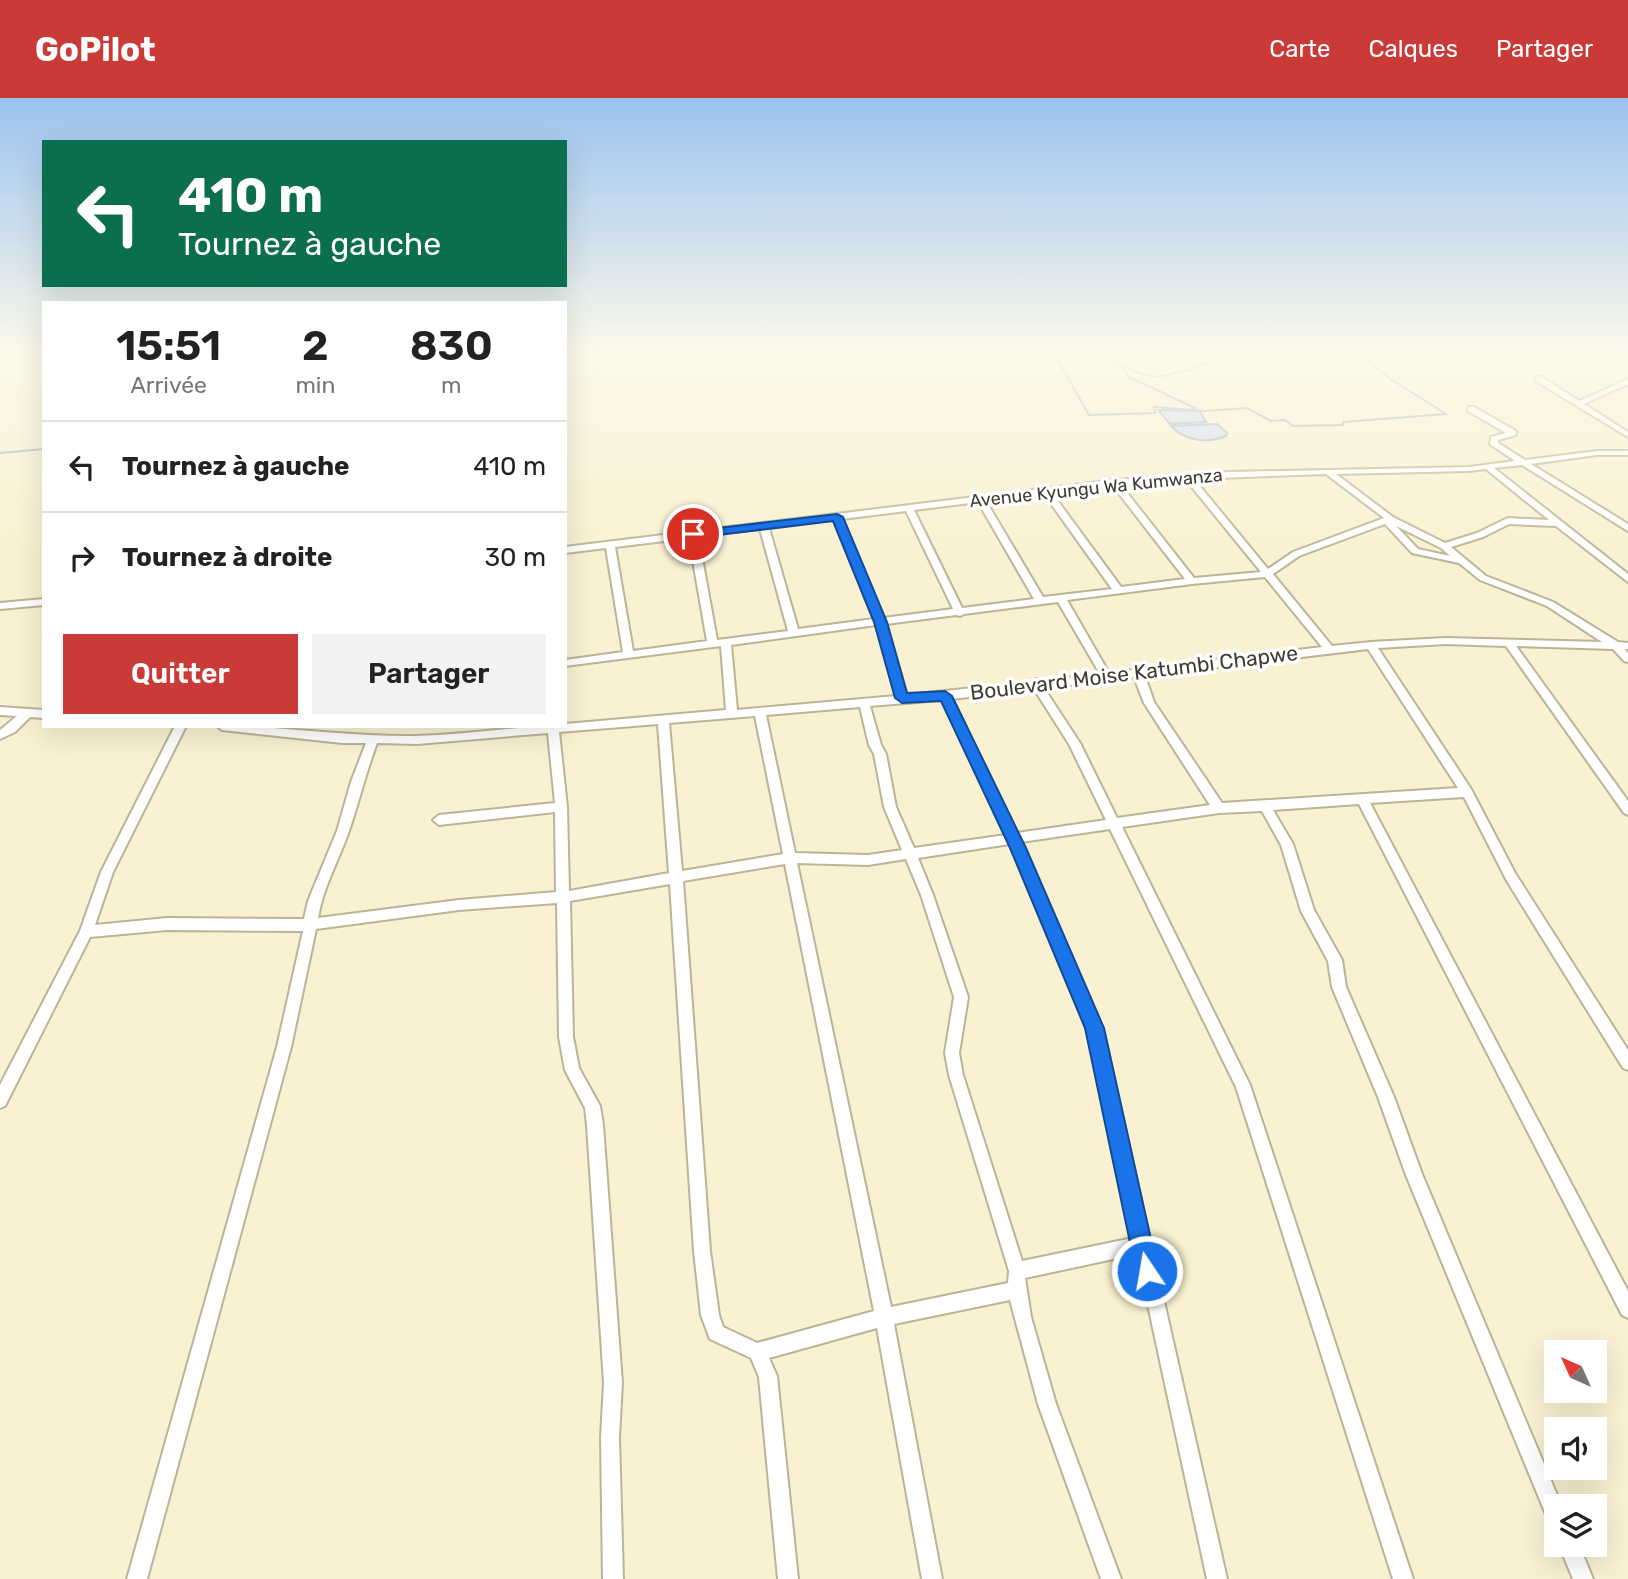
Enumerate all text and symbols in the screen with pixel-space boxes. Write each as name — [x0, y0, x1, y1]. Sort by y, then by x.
text: GoPilot — [35, 30, 156, 69]
text: Carte — [1269, 35, 1330, 63]
text: Calques — [1368, 35, 1458, 63]
text: Partager — [1496, 35, 1593, 63]
text: 410 m — [178, 166, 323, 224]
icon: left — [63, 168, 154, 259]
text: Tournez à gauche — [178, 225, 441, 263]
text: 15:51 — [116, 321, 221, 371]
text: 2 — [302, 321, 329, 371]
text: 830 — [410, 321, 493, 371]
text: Arrivée — [130, 371, 207, 399]
text: min — [295, 371, 335, 399]
text: m — [441, 371, 461, 399]
icon: left — [63, 448, 101, 486]
text: Tournez à gauche — [122, 451, 350, 482]
text: 410 m — [473, 451, 546, 482]
street label: Avenue Kyungu Wa Kumwanza — [968, 464, 1224, 512]
pin — [663, 504, 723, 564]
icon: arrive — [674, 515, 712, 553]
icon: right — [63, 539, 101, 577]
text: Tournez à droite — [122, 542, 332, 573]
text: 30 m — [484, 542, 546, 573]
button: Quitter — [63, 634, 298, 714]
button: Partager — [312, 634, 546, 714]
street label: Boulevard Moise Katumbi Chapwe — [969, 640, 1299, 705]
position arrow — [1110, 1234, 1184, 1308]
north arrow — [1544, 1340, 1606, 1404]
map controls — [1544, 1340, 1607, 1557]
button: sound — [1544, 1417, 1607, 1480]
button: layers — [1544, 1494, 1607, 1557]

